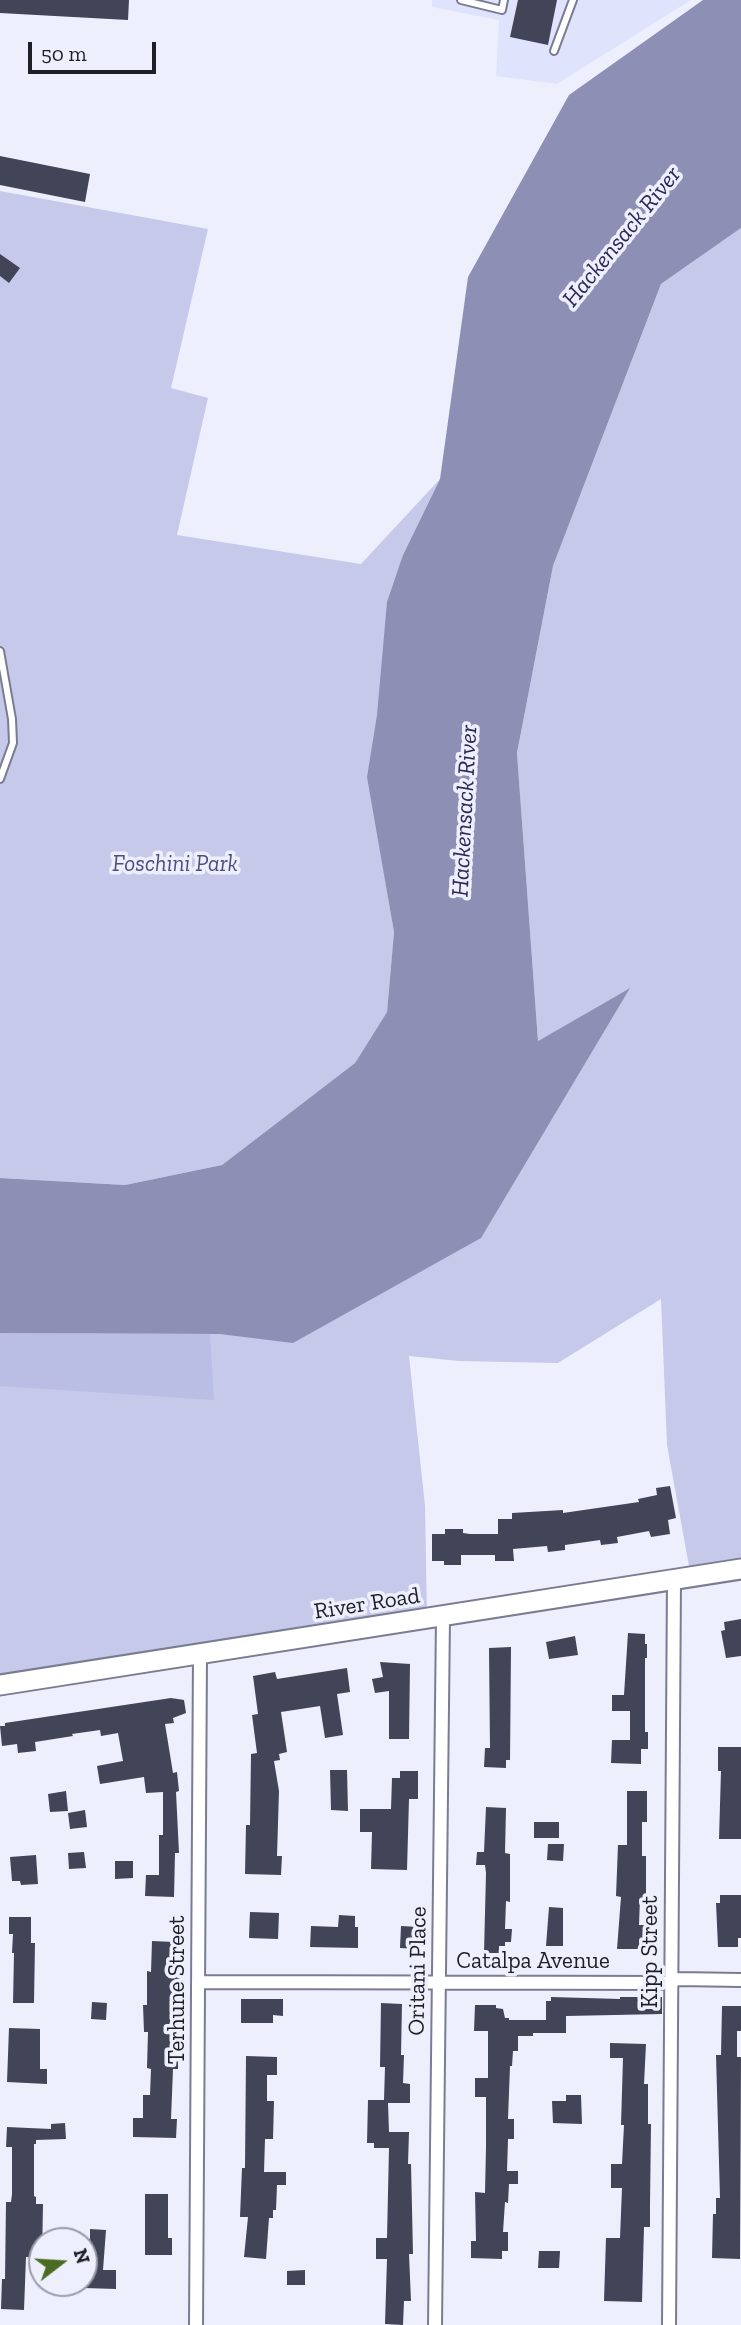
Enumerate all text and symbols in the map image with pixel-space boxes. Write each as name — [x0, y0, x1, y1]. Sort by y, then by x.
scale bar — [32, 28, 159, 72]
text: 50 m — [41, 41, 87, 66]
water label: Hackensack River — [557, 161, 687, 313]
water label: Hackensack River — [446, 724, 484, 898]
park label: Foschini Park — [112, 850, 238, 878]
street label: River Road — [312, 1582, 422, 1626]
street label: Kipp Street — [636, 1896, 664, 2008]
street label: Oritani Place — [403, 1906, 433, 2036]
street label: Terhune Street — [163, 1916, 191, 2064]
street label: Catalpa Avenue — [456, 1947, 610, 1975]
north arrow — [28, 2227, 98, 2297]
text: N — [69, 2246, 95, 2267]

